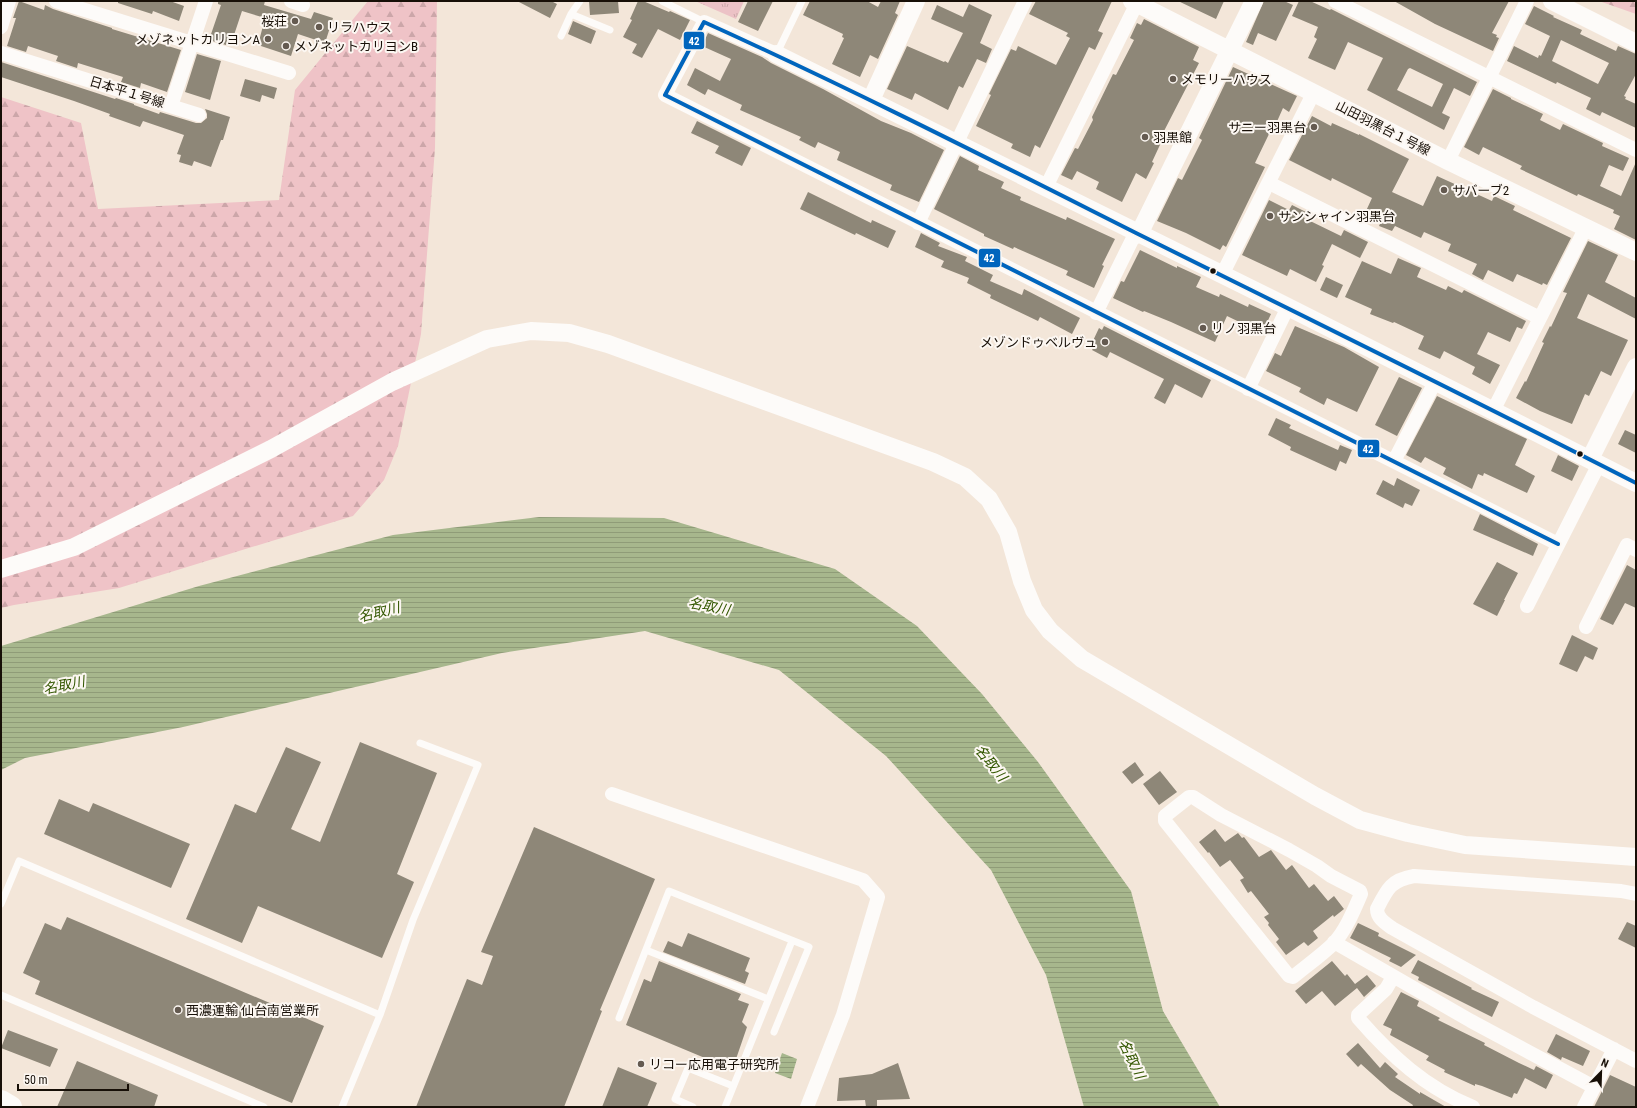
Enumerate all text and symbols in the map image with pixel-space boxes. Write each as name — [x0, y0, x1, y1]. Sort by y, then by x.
place label: 桜荘 — [261, 14, 287, 29]
marker: 桜荘 — [290, 16, 300, 26]
place label: リラハウス — [327, 20, 392, 35]
marker: リラハウス — [314, 22, 324, 32]
line badge: 42 — [683, 31, 705, 50]
place label: メゾネットカリヨンA — [136, 32, 261, 47]
marker: メゾネットカリヨンA — [263, 34, 273, 44]
text: 42 — [688, 35, 700, 48]
place label: メゾネットカリヨンB — [294, 39, 418, 54]
marker: メゾネットカリヨンB — [281, 41, 291, 51]
place label: メモリーハウス — [1181, 72, 1272, 87]
street label: 日本平１号線 — [88, 73, 166, 111]
marker: メモリーハウス — [1168, 74, 1178, 84]
street label: 山田羽黒台１号線 — [1333, 98, 1433, 158]
place label: サニー羽黒台 — [1228, 120, 1306, 135]
marker: サニー羽黒台 — [1309, 122, 1319, 132]
place label: 羽黒館 — [1153, 130, 1192, 145]
marker: 羽黒館 — [1140, 132, 1150, 142]
place label: サバーブ2 — [1452, 183, 1509, 198]
marker: サバーブ2 — [1439, 185, 1449, 195]
place label: サンシャイン羽黒台 — [1278, 209, 1395, 224]
marker: サンシャイン羽黒台 — [1265, 211, 1275, 221]
line badge: 42 — [978, 248, 1001, 268]
text: 42 — [983, 252, 995, 265]
unlabelled marker — [1208, 266, 1218, 276]
place label: リノ羽黒台 — [1211, 321, 1276, 336]
marker: リノ羽黒台 — [1198, 323, 1208, 333]
place label: メゾンドゥベルヴュ — [980, 335, 1097, 350]
marker: メゾンドゥベルヴュ — [1100, 337, 1110, 347]
line badge: 42 — [1357, 439, 1380, 458]
text: 42 — [1362, 443, 1374, 456]
unlabelled marker — [1575, 449, 1585, 459]
water label: 名取川 — [687, 594, 733, 618]
water label: 名取川 — [357, 599, 403, 625]
water label: 名取川 — [42, 673, 88, 697]
water label: 名取川 — [972, 742, 1012, 786]
place label: 西濃運輸 仙台南営業所 — [186, 1003, 319, 1018]
marker: 西濃運輸 仙台南営業所 — [173, 1005, 183, 1015]
water label: 名取川 — [1116, 1037, 1149, 1083]
north arrow — [1581, 1052, 1621, 1092]
text: N — [1599, 1056, 1611, 1071]
place label: リコー応用電子研究所 — [649, 1057, 779, 1072]
marker: リコー応用電子研究所 — [636, 1059, 646, 1069]
scale bar — [18, 1066, 128, 1092]
text: 50 m — [24, 1073, 48, 1087]

